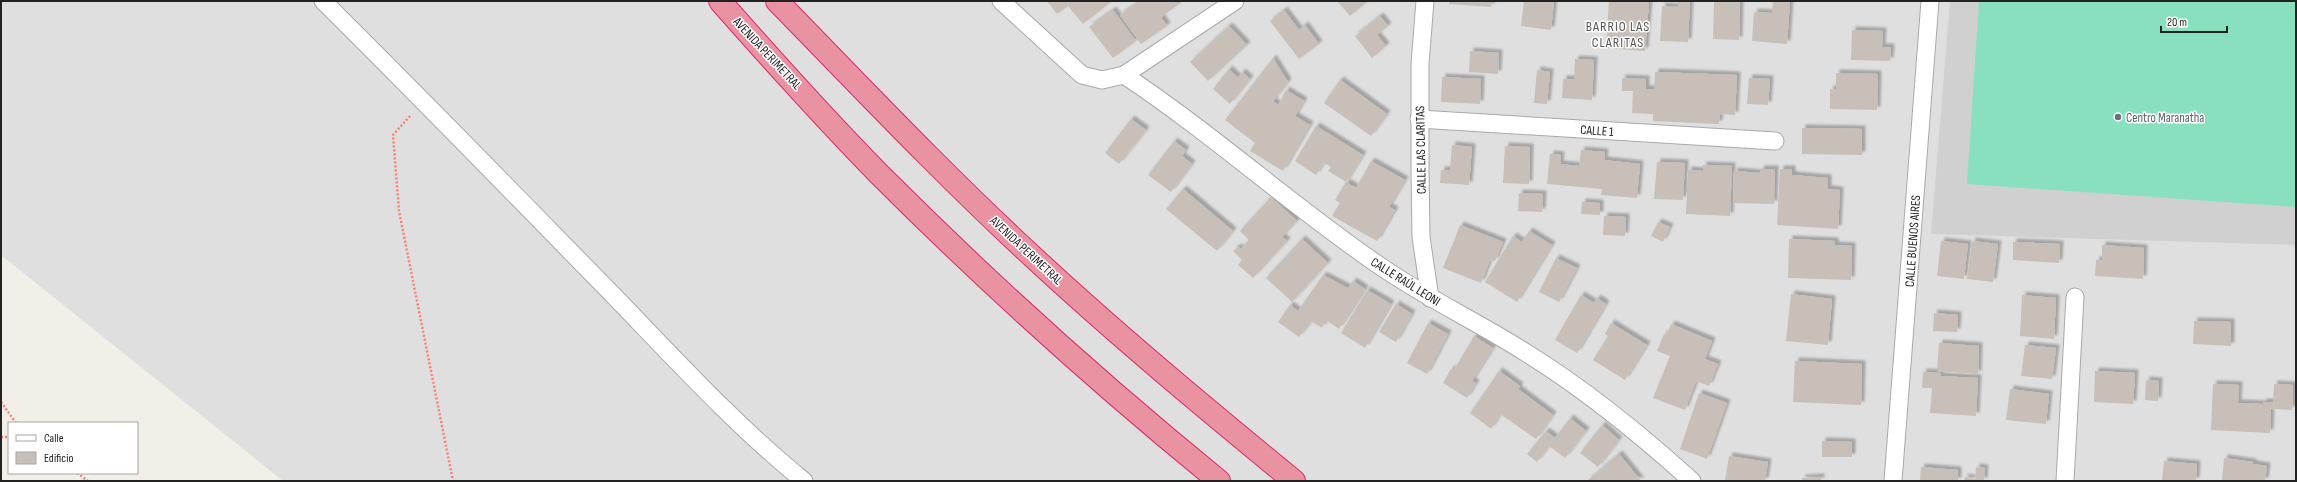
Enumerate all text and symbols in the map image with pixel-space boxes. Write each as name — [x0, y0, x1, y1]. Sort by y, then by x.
scale bar — [2161, 8, 2227, 34]
street label: AVENIDA PERIMETRAL — [729, 13, 805, 94]
text: 20 m — [2167, 15, 2187, 30]
district label: BARRIO LAS CLARITAS — [1586, 18, 1650, 51]
street label: CALLE LAS CLARITAS — [1412, 105, 1430, 194]
place label: Centro Maranatha — [2126, 110, 2204, 126]
marker: Centro Maranatha — [2113, 112, 2123, 122]
street label: CALLE 1 — [1580, 122, 1615, 140]
street label: CALLE BUENOS AIRES — [1902, 194, 1924, 288]
street label: AVENIDA PERIMETRAL — [986, 212, 1066, 289]
street label: CALLE RAÚL LEONI — [1368, 254, 1443, 310]
legend — [8, 422, 138, 474]
text: Calle — [44, 431, 64, 446]
text: Edificio — [44, 451, 73, 466]

